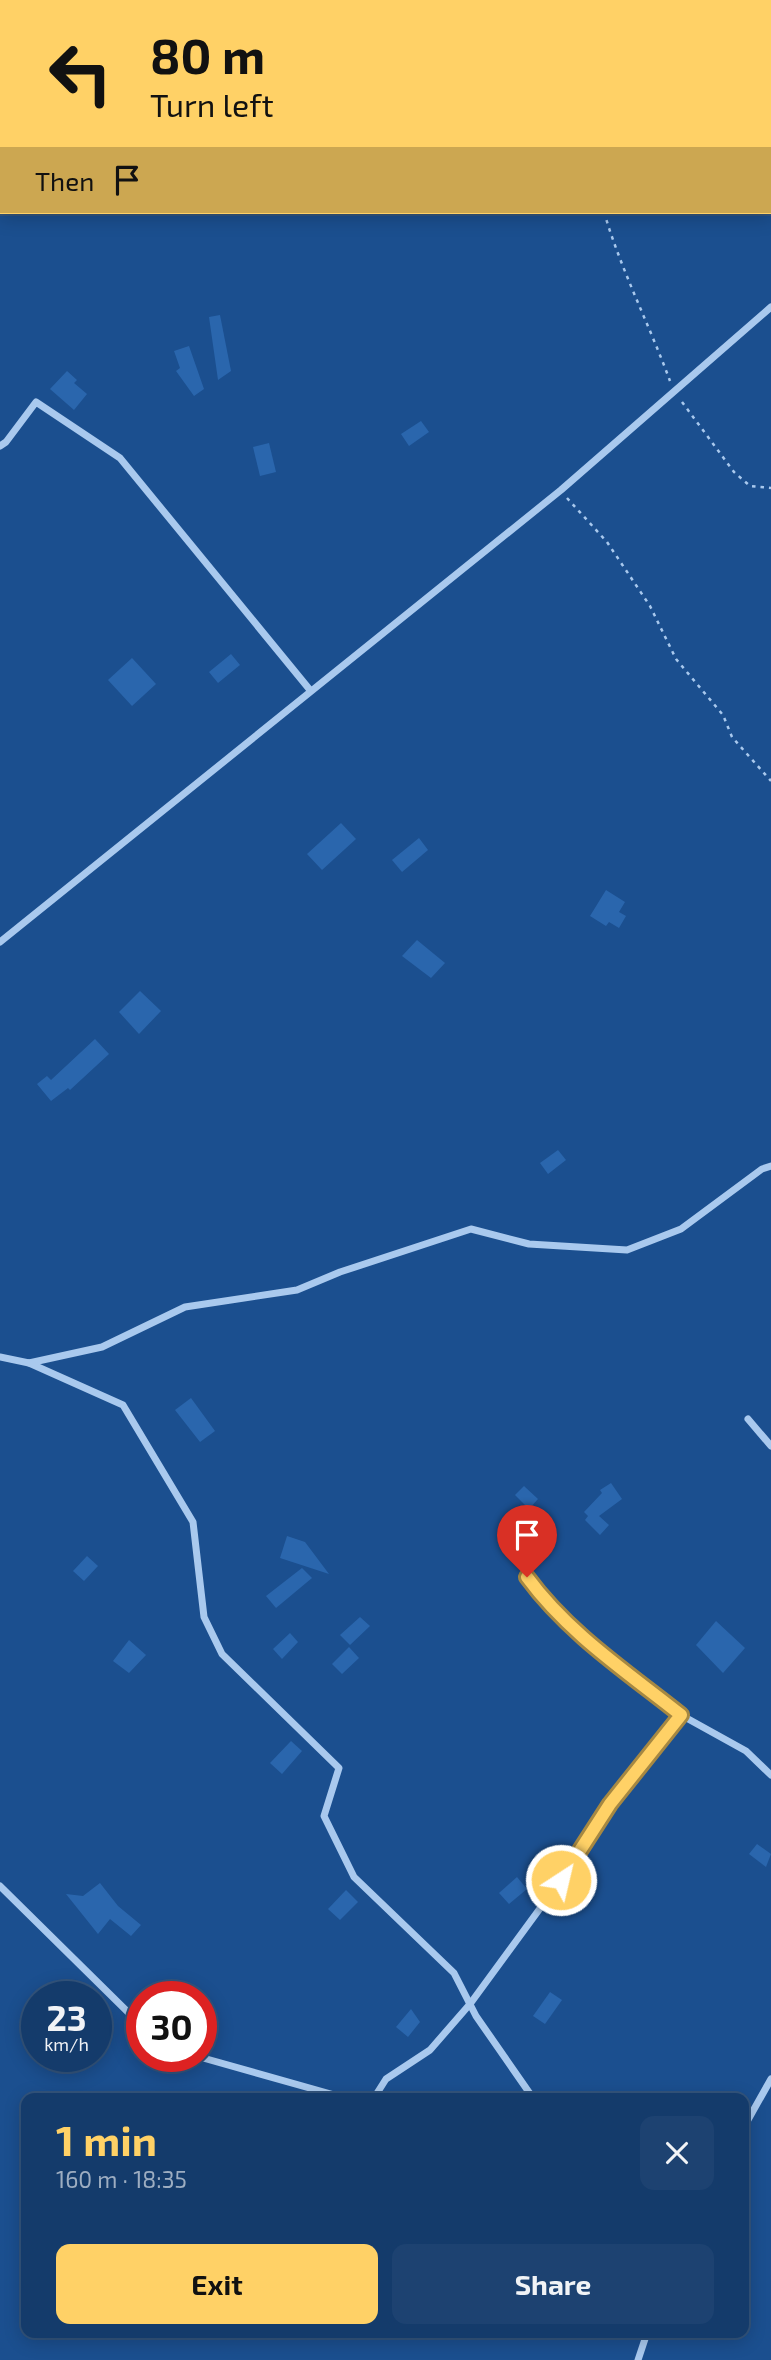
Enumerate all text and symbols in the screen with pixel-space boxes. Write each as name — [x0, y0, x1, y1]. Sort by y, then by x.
text: 80 m — [150, 25, 265, 84]
icon: left — [35, 28, 126, 119]
text: Turn left — [150, 85, 274, 123]
icon: arrive — [108, 161, 146, 199]
text: Then — [35, 165, 94, 196]
pin — [497, 1505, 557, 1577]
icon: arrive — [508, 1516, 546, 1554]
position arrow — [524, 1843, 598, 1917]
speed limit sign: 30 — [126, 1981, 217, 2072]
text: 23 — [46, 1996, 87, 2038]
text: km/h — [44, 2033, 89, 2055]
text: 1 min — [56, 2114, 157, 2164]
button: close — [640, 2116, 714, 2190]
text: 160 m · 18:35 — [56, 2165, 187, 2193]
button: Exit — [56, 2244, 378, 2324]
button: Share — [392, 2244, 714, 2324]

